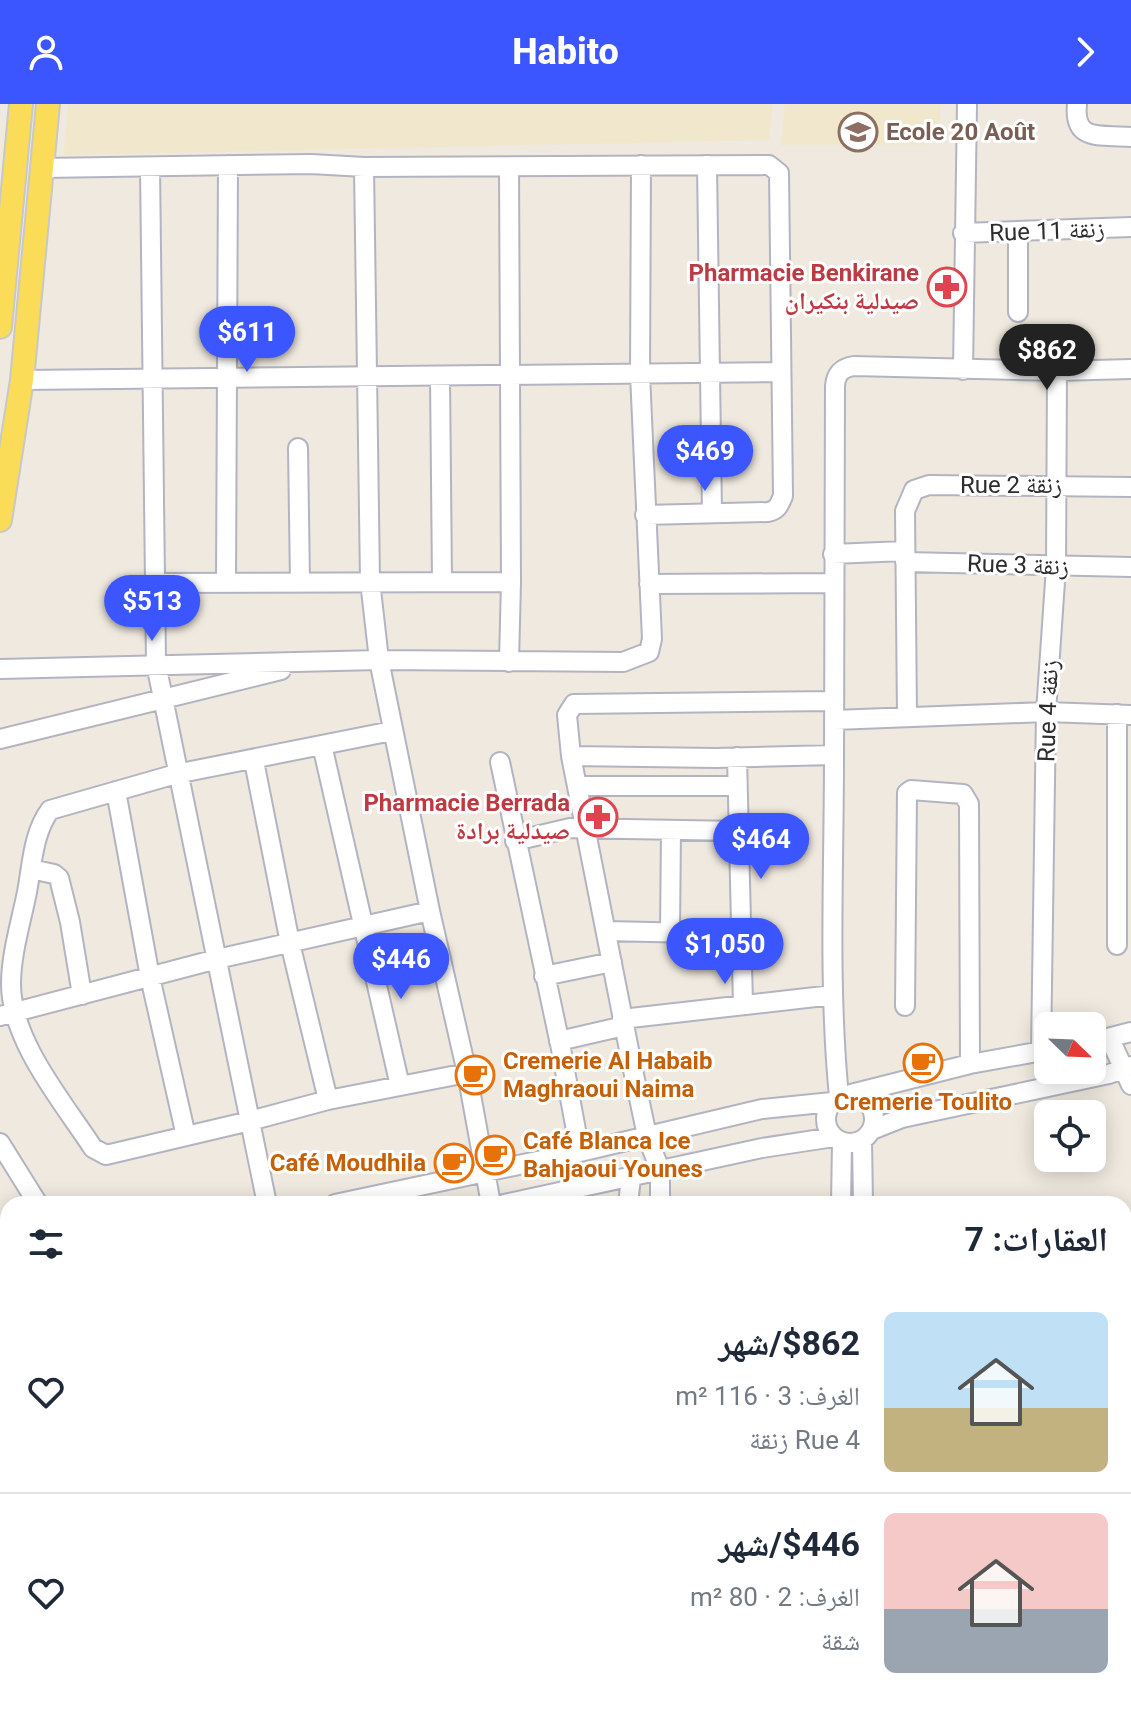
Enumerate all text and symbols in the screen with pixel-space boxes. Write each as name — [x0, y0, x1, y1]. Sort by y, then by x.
icon: person — [24, 30, 68, 74]
icon: forward — [1063, 30, 1107, 74]
text: Habito — [512, 31, 619, 73]
school or university icon: Ecole 20 Août — [837, 111, 879, 153]
place label: Ecole 20 Août — [886, 118, 1035, 146]
street label: Rue 11 زنقة — [989, 215, 1105, 247]
place label: Pharmacie Benkirane صيدلية بنكيران — [688, 259, 919, 315]
pharmacy icon: Pharmacie Benkirane صيدلية بنكيران — [926, 266, 968, 308]
pin: $611 — [200, 306, 294, 374]
text: $611 — [217, 317, 277, 347]
pin: $862 — [1000, 324, 1094, 392]
text: $862 — [1017, 335, 1077, 365]
pin: $469 — [658, 425, 752, 493]
text: $469 — [675, 436, 735, 466]
street label: Rue 2 زنقة — [960, 471, 1062, 499]
street label: Rue 3 زنقة — [966, 549, 1070, 581]
pin: $513 — [105, 575, 199, 643]
text: $513 — [122, 586, 182, 616]
street label: Rue 4 زنقة — [1032, 659, 1064, 763]
place label: Pharmacie Berrada صيدلية برادة — [363, 789, 570, 845]
pharmacy icon: Pharmacie Berrada صيدلية برادة — [577, 796, 619, 838]
pin: $464 — [714, 813, 808, 881]
text: $464 — [731, 824, 791, 854]
pin: $1,050 — [660, 918, 790, 986]
text: $1,050 — [685, 929, 765, 959]
pin: $446 — [354, 933, 448, 1001]
text: $446 — [371, 944, 431, 974]
north arrow — [1034, 1012, 1106, 1084]
map controls — [1034, 1012, 1106, 1172]
cafe icon: Cremerie Toulito — [902, 1042, 944, 1084]
place label: Cremerie Al Habaib Maghraoui Naima — [503, 1047, 712, 1103]
cafe icon: Cremerie Al Habaib Maghraoui Naima — [454, 1054, 496, 1096]
place label: Cremerie Toulito — [834, 1088, 1012, 1116]
button: locate — [1034, 1100, 1106, 1172]
place label: Café Blanca Ice Bahjaoui Younes — [523, 1127, 703, 1183]
cafe icon: Café Blanca Ice Bahjaoui Younes — [474, 1134, 516, 1176]
cafe icon: Café Moudhila — [433, 1142, 475, 1184]
place label: Café Moudhila — [270, 1149, 426, 1177]
text: العقارات: 7 — [965, 1219, 1108, 1259]
icon: filters — [24, 1222, 68, 1266]
text: $862/شهر — [719, 1323, 860, 1363]
icon: home — [948, 1344, 1044, 1440]
icon: heart — [24, 1370, 68, 1414]
text: الغرف: 3 · 116 m² — [675, 1381, 860, 1411]
text: Rue 4 زنقة — [749, 1425, 860, 1455]
text: $446/شهر — [719, 1524, 860, 1564]
icon: home — [948, 1545, 1044, 1641]
icon: heart — [24, 1571, 68, 1615]
text: الغرف: 2 · 80 m² — [690, 1582, 860, 1612]
text: شقة — [821, 1626, 860, 1656]

